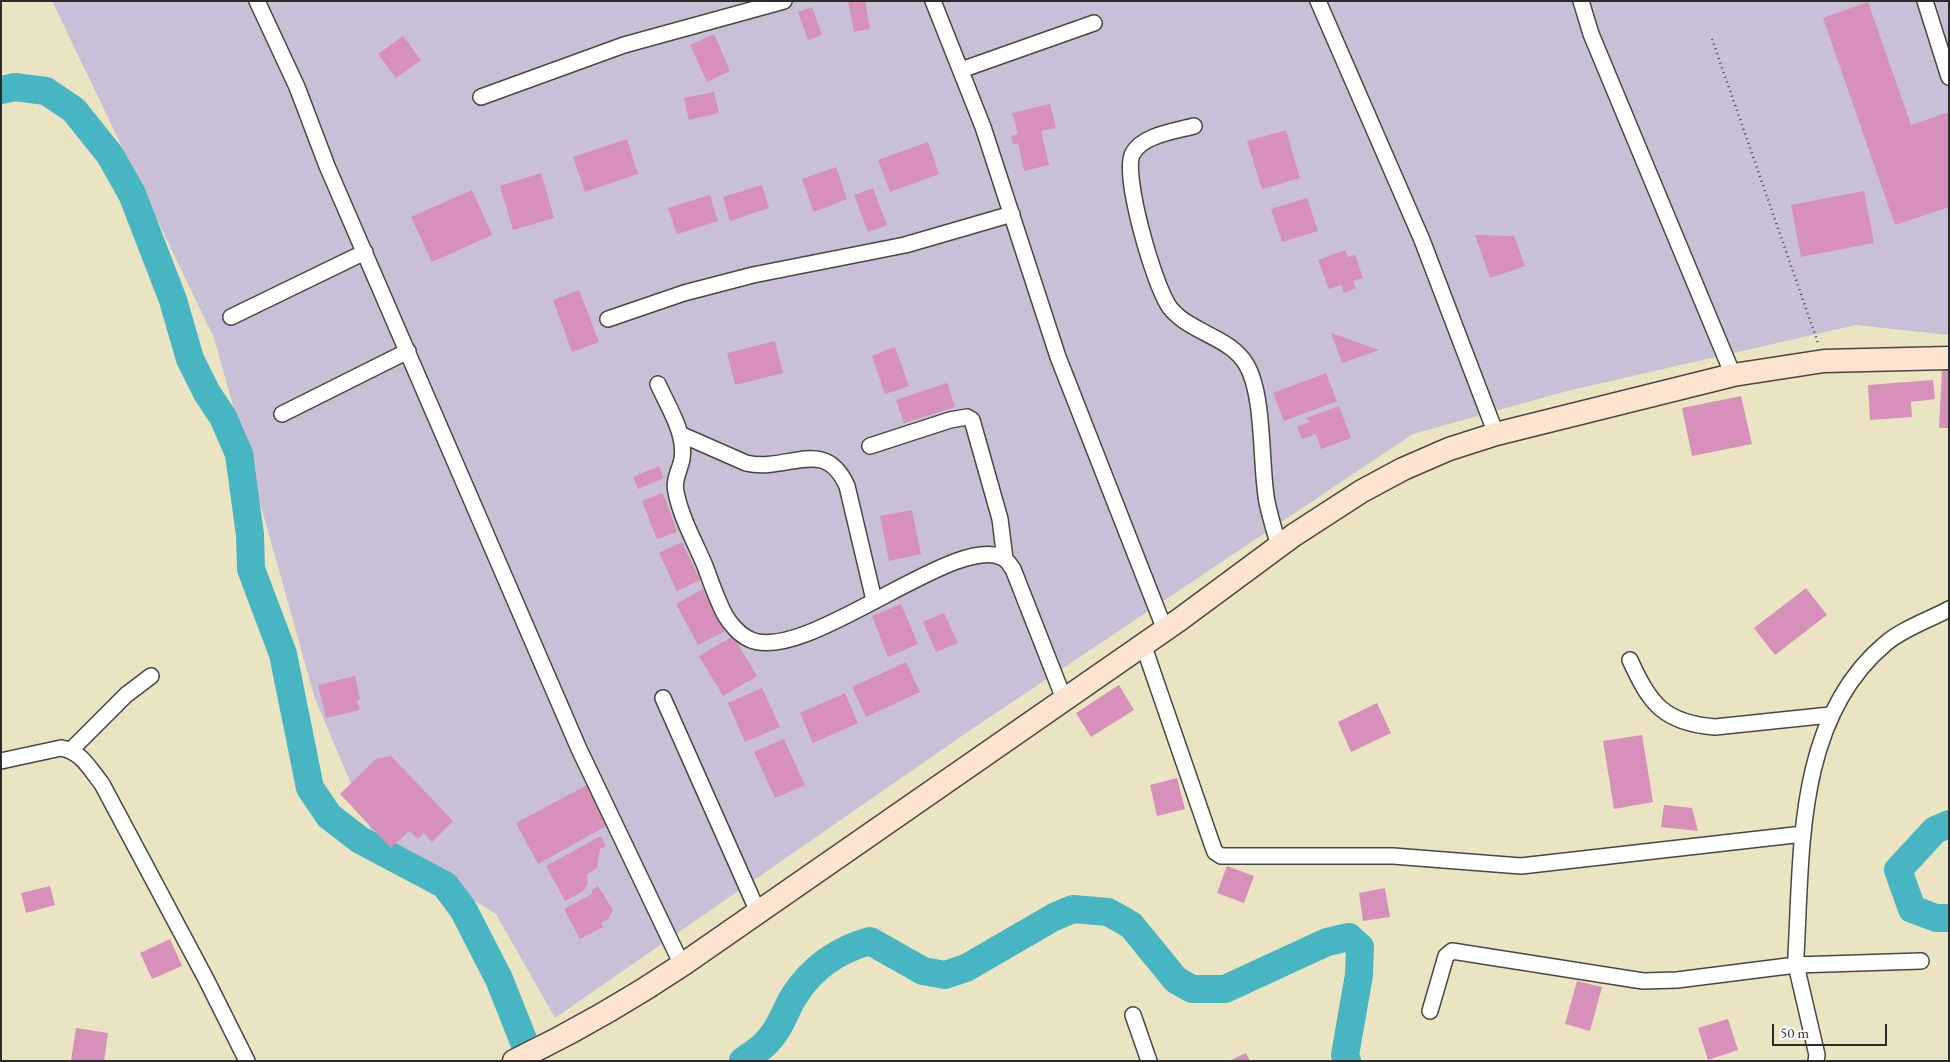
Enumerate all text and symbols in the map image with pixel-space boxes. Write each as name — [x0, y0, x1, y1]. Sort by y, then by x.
scale bar — [1775, 1014, 1890, 1046]
text: 50 m — [1780, 1023, 1809, 1042]

